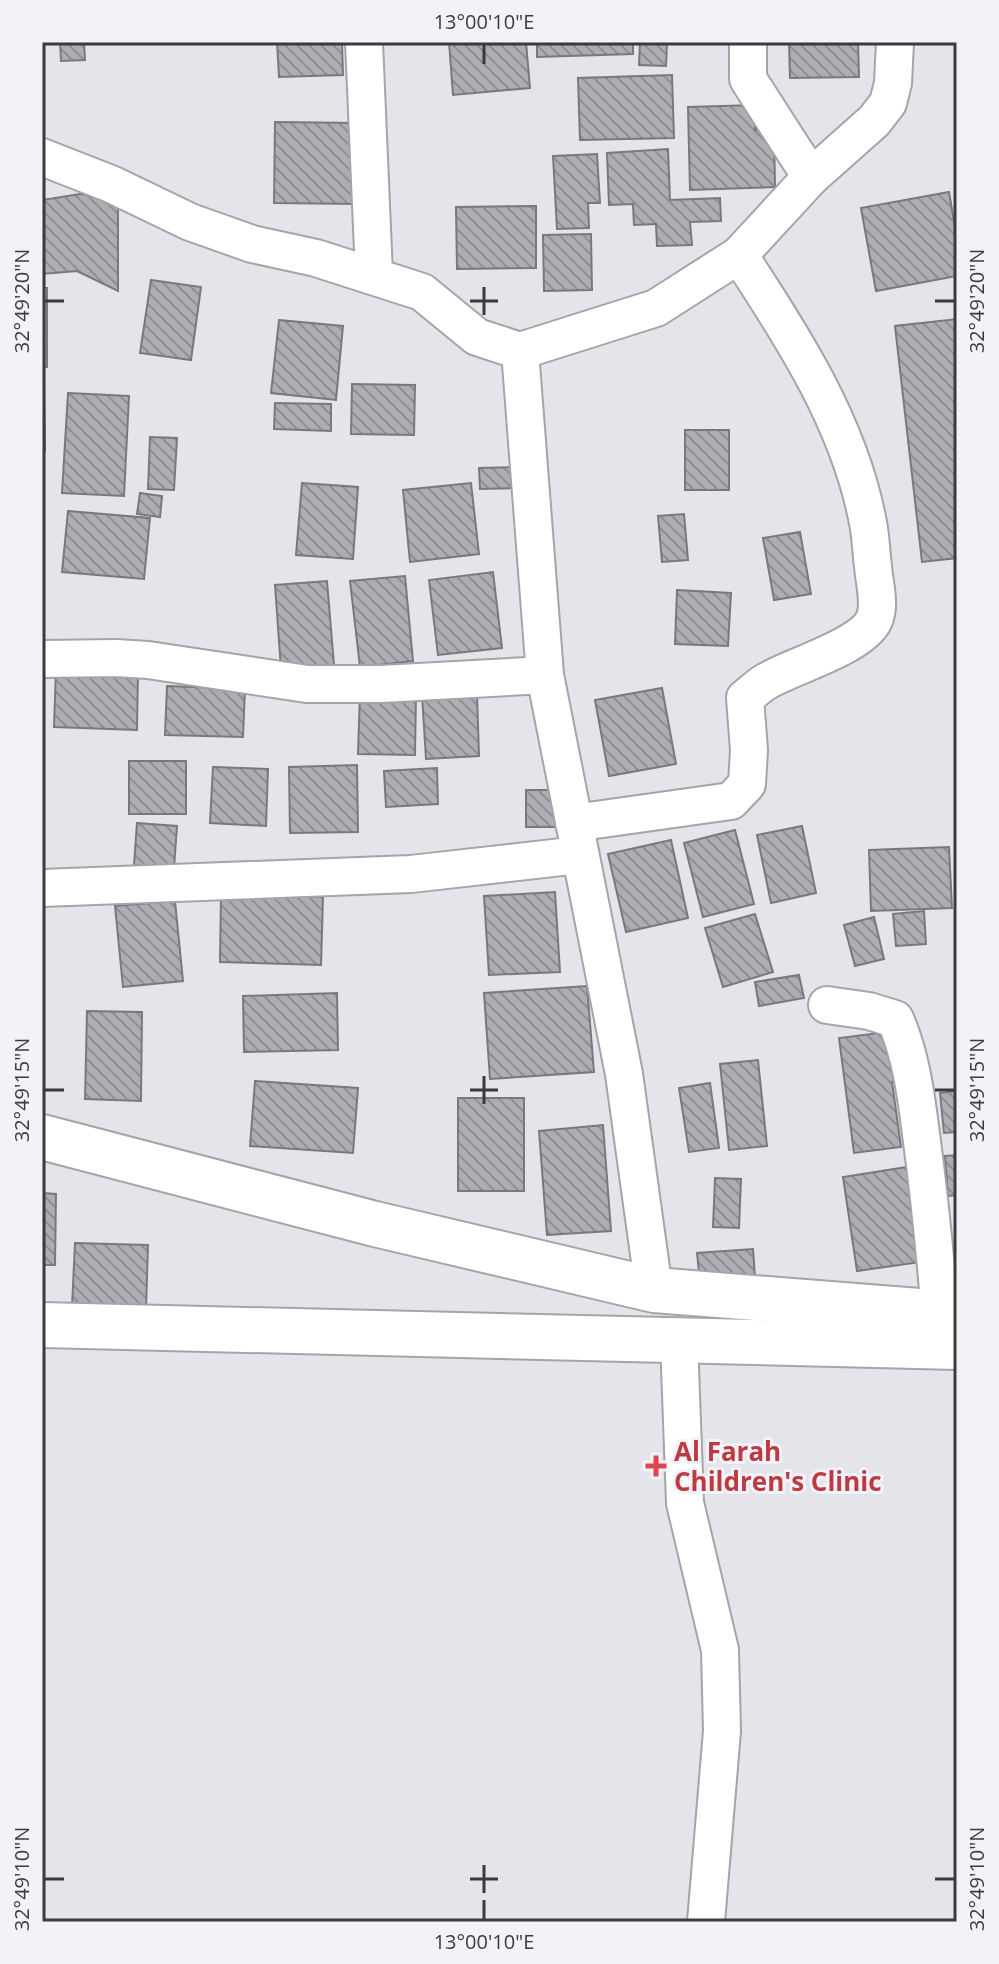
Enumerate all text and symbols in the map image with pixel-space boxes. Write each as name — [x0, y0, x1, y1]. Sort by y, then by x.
text: 13°00'10"E — [434, 8, 534, 35]
text: 32°49'20"N — [8, 249, 35, 353]
text: 32°49'20"N — [963, 249, 990, 353]
text: 32°49'15"N — [8, 1038, 35, 1142]
text: 32°49'15"N — [963, 1038, 990, 1142]
place label: Al Farah Children's Clinic — [674, 1433, 882, 1499]
marker: Al Farah Children's Clinic — [645, 1455, 667, 1477]
text: 32°49'10"N — [8, 1827, 35, 1931]
text: 32°49'10"N — [963, 1827, 990, 1931]
text: 13°00'10"E — [434, 1928, 534, 1955]

